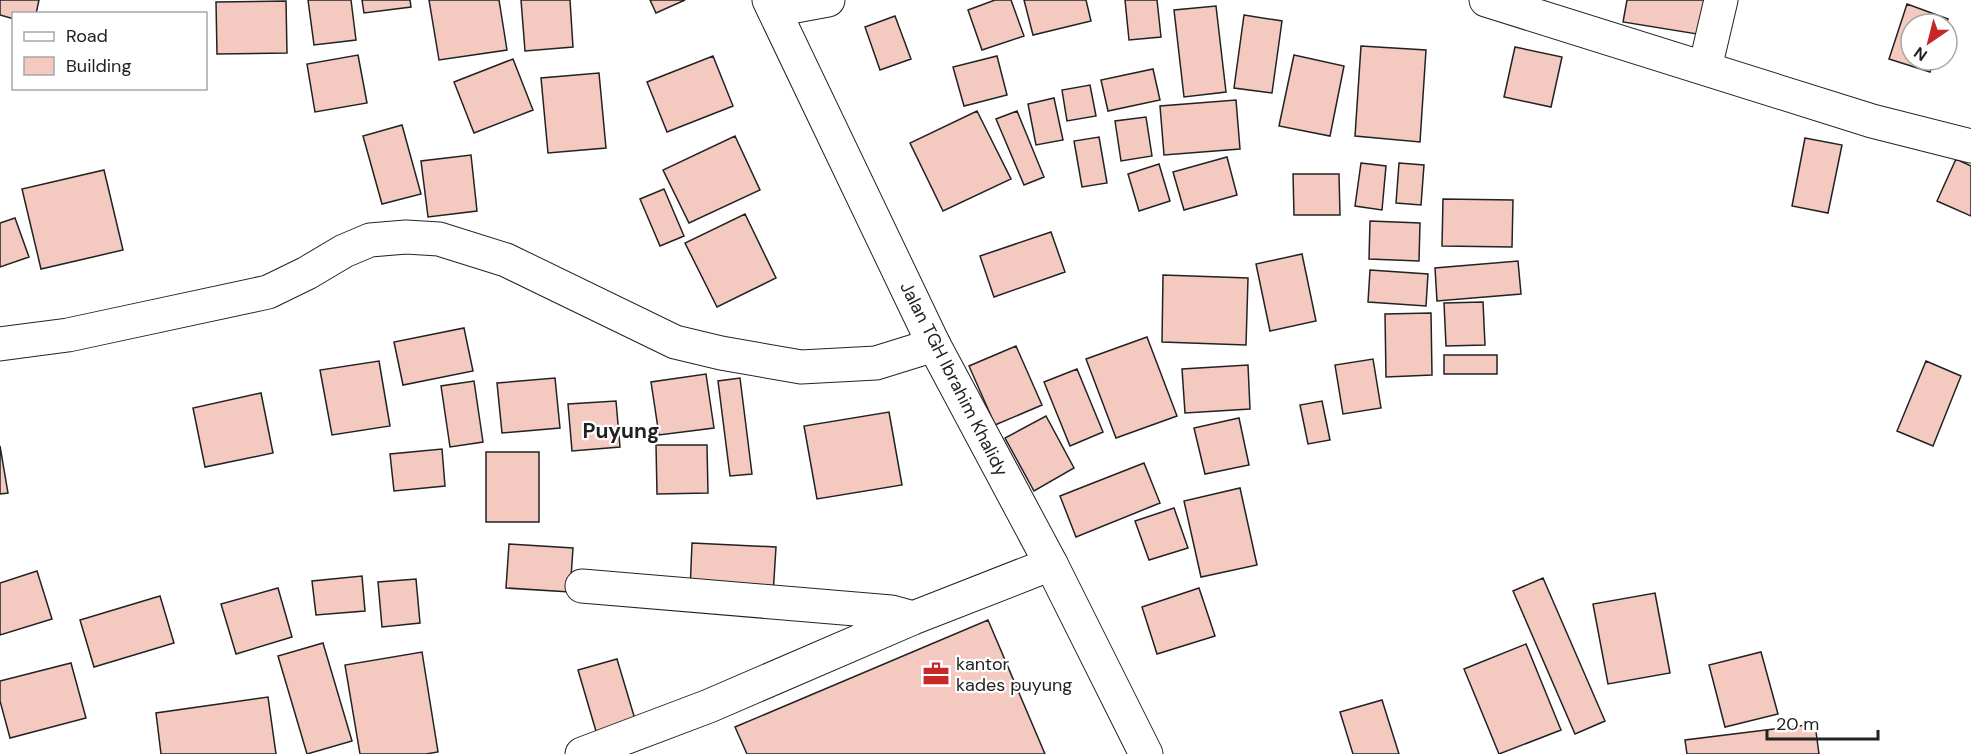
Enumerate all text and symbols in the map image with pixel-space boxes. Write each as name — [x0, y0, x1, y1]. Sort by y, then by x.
legend — [12, 12, 207, 90]
north arrow — [1899, 12, 1959, 72]
text: Road — [66, 24, 108, 48]
text: N — [1910, 42, 1931, 66]
text: Building — [66, 54, 131, 78]
street label: Jalan TGH Ibrahim Khalidy — [894, 278, 1014, 480]
district label: Puyung — [583, 417, 659, 445]
place label: kantor kades puyung — [956, 652, 1072, 697]
office icon: kantor kades puyung — [921, 659, 951, 689]
scale bar — [1767, 703, 1878, 741]
text: 20 m — [1776, 712, 1819, 736]

